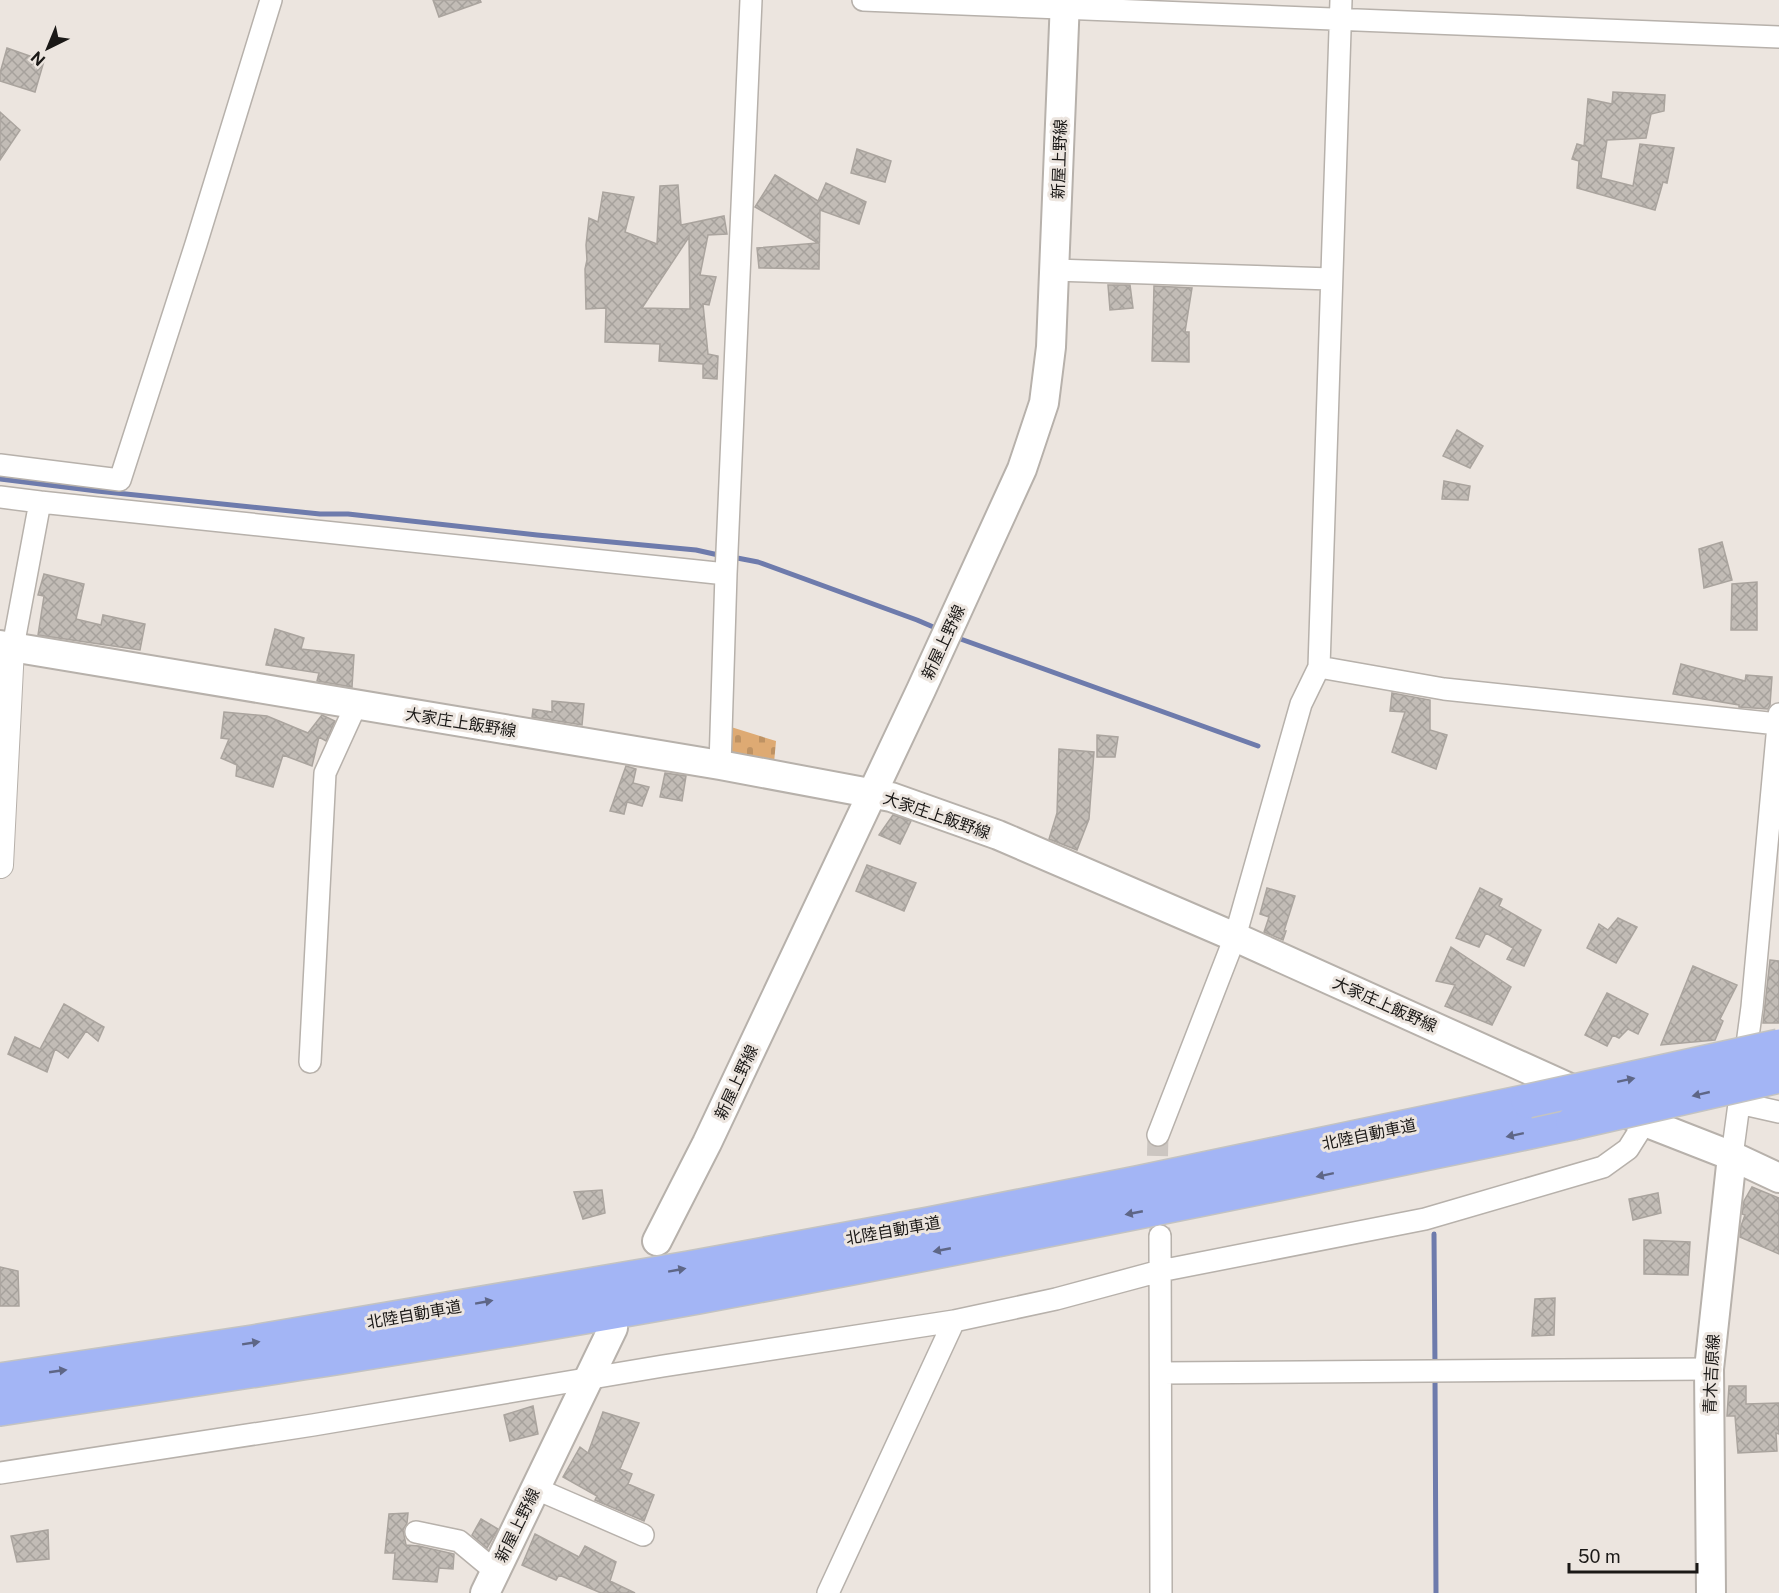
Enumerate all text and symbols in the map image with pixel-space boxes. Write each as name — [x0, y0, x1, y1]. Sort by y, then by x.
north arrow — [18, 18, 78, 78]
text: N — [27, 47, 49, 70]
street label: 新屋上野線 — [1049, 119, 1070, 199]
street label: 新屋上野線 — [918, 602, 969, 682]
street label: 大家庄上飯野線 — [404, 704, 518, 741]
street label: 大家庄上飯野線 — [881, 788, 993, 843]
street label: 大家庄上飯野線 — [1330, 973, 1440, 1036]
street label: 新屋上野線 — [711, 1042, 762, 1122]
one-way arrow — [1617, 1075, 1636, 1084]
one-way arrow — [1692, 1089, 1711, 1099]
street label: 北陸自動車道 — [1320, 1115, 1418, 1154]
one-way arrow — [1506, 1131, 1525, 1140]
one-way arrow — [1315, 1170, 1334, 1180]
one-way arrow — [1124, 1209, 1143, 1218]
street label: 北陸自動車道 — [844, 1213, 942, 1248]
one-way arrow — [932, 1246, 951, 1255]
one-way arrow — [667, 1265, 686, 1274]
street label: 北陸自動車道 — [365, 1297, 463, 1332]
one-way arrow — [475, 1297, 494, 1306]
street label: 青木吉原線 — [1700, 1334, 1723, 1414]
one-way arrow — [241, 1338, 260, 1347]
one-way arrow — [48, 1367, 67, 1376]
street label: 新屋上野線 — [491, 1485, 544, 1565]
scale bar — [1569, 1536, 1696, 1574]
text: 50 m — [1578, 1546, 1621, 1567]

